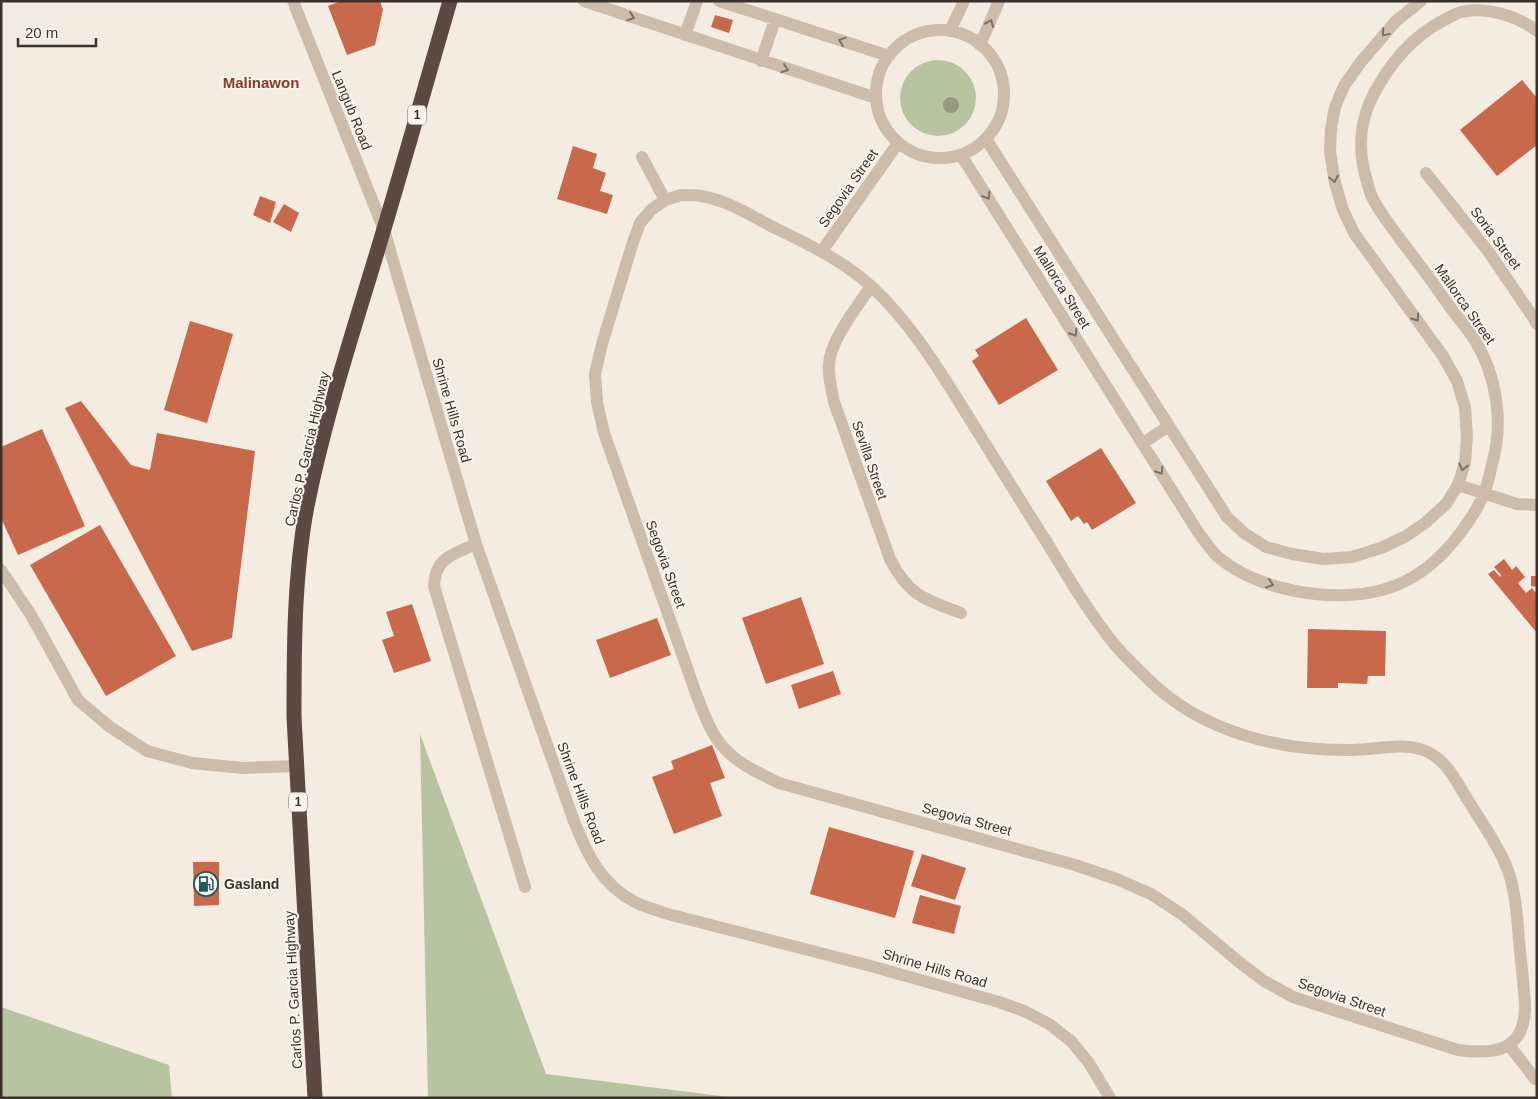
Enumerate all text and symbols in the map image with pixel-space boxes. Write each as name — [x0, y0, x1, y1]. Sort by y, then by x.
one-way arrow — [626, 11, 634, 21]
scale bar — [18, 15, 95, 47]
one-way arrow — [983, 19, 994, 28]
text: 20 m — [25, 24, 58, 41]
one-way arrow — [1381, 28, 1390, 37]
one-way arrow — [839, 37, 847, 47]
one-way arrow — [781, 63, 789, 73]
street label: Langub Road — [329, 68, 375, 152]
district label: Malinawon — [223, 74, 299, 91]
road number: 1 — [408, 106, 426, 124]
street label: Segovia Street — [815, 146, 881, 230]
one-way arrow — [1329, 175, 1339, 184]
one-way arrow — [981, 190, 991, 199]
street label: Soria Street — [1467, 204, 1525, 272]
street label: Mallorca Street — [1030, 243, 1094, 331]
street label: Mallorca Street — [1431, 261, 1499, 347]
one-way arrow — [1410, 312, 1418, 321]
one-way arrow — [1068, 328, 1077, 337]
street label: Shrine Hills Road — [429, 356, 475, 464]
street label: Carlos P. Garcia Highway — [281, 370, 333, 528]
street label: Sevilla Street — [849, 418, 891, 502]
one-way arrow — [1458, 462, 1469, 471]
one-way arrow — [1154, 466, 1164, 475]
street label: Segovia Street — [643, 518, 689, 610]
one-way arrow — [1265, 578, 1274, 588]
street label: Shrine Hills Road — [554, 740, 608, 846]
road number: 1 — [289, 792, 307, 812]
street label: Segovia Street — [921, 799, 1014, 839]
fuel station icon: Gasland — [193, 871, 219, 897]
place label: Gasland — [224, 876, 279, 892]
street label: Carlos P. Garcia Highway — [281, 910, 305, 1070]
street label: Shrine Hills Road — [881, 945, 989, 991]
street label: Segovia Street — [1296, 974, 1388, 1020]

